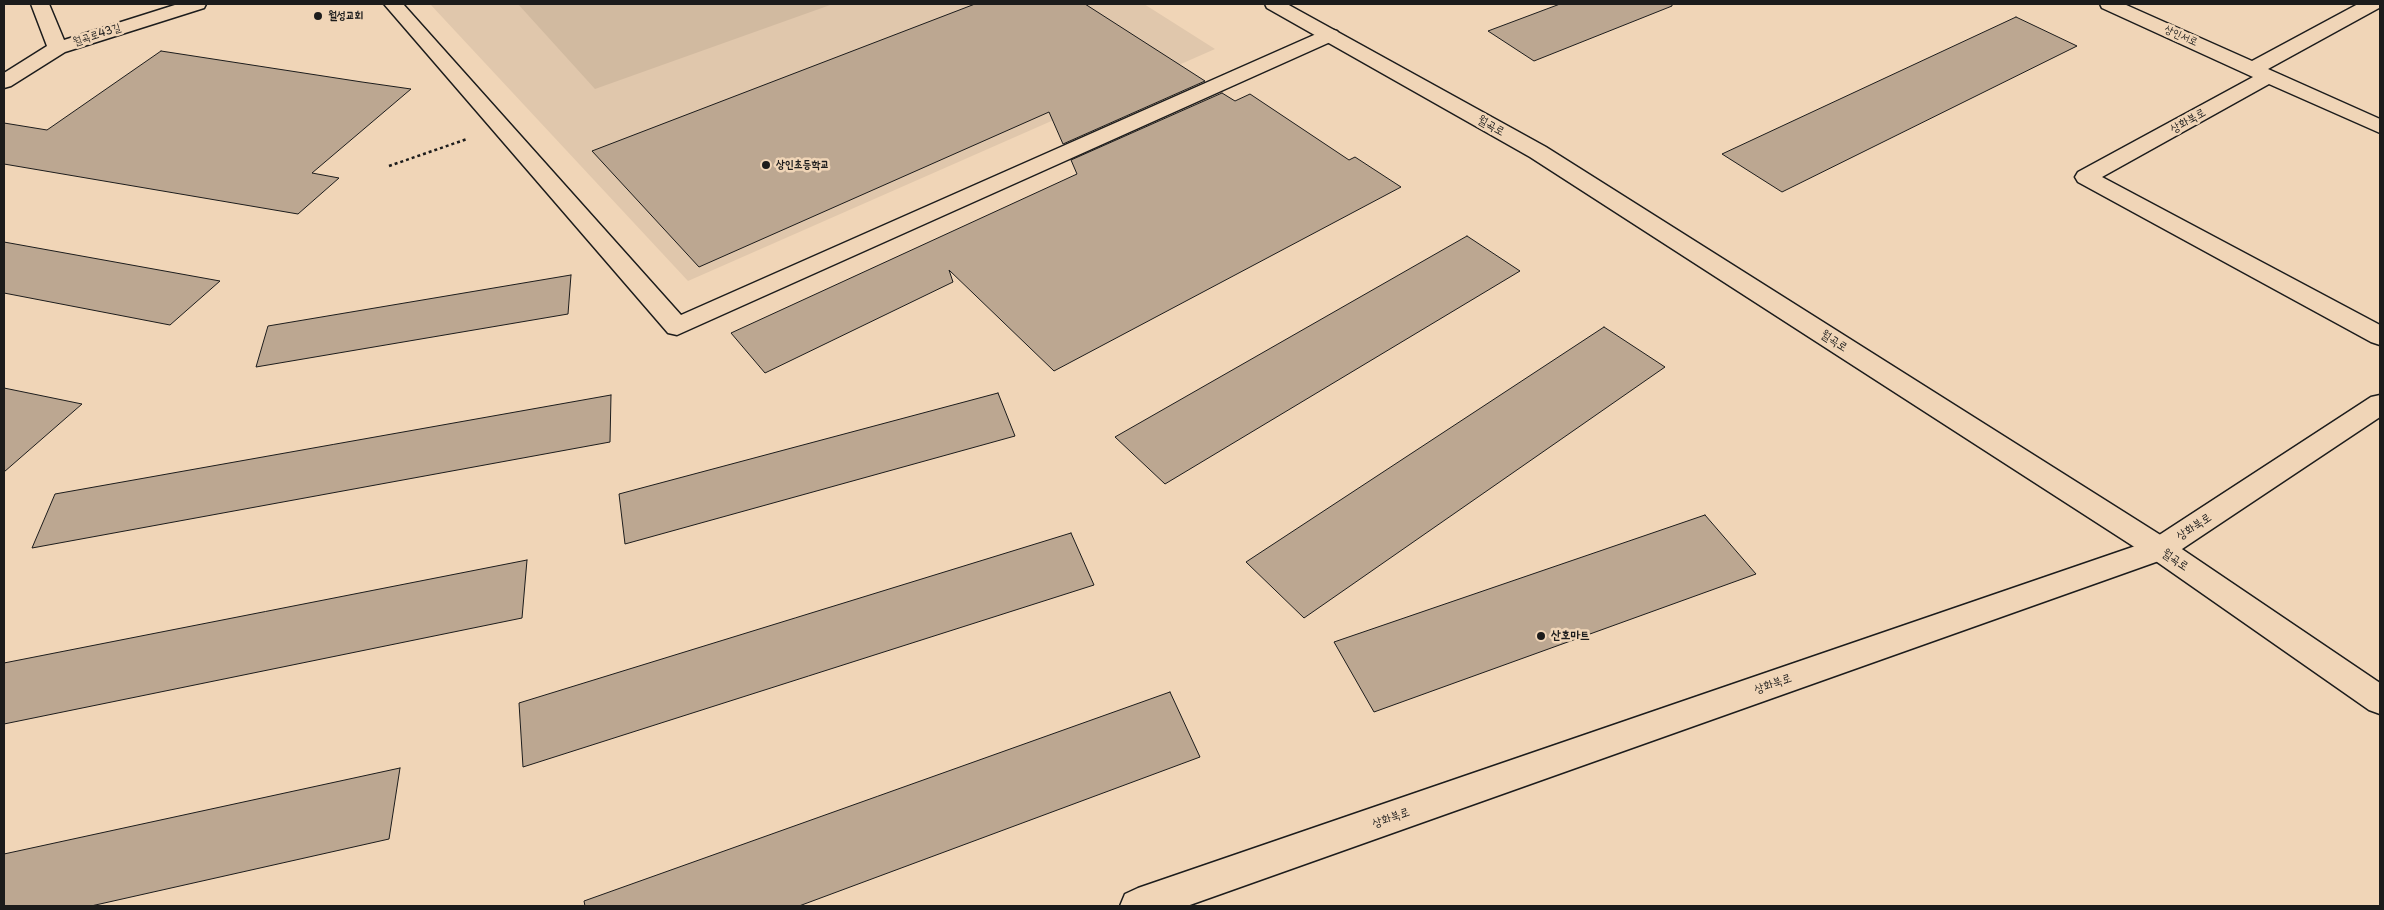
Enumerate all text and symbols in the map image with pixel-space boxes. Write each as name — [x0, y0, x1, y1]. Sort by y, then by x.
place label: 월성교회 — [328, 9, 363, 23]
marker: 월성교회 — [312, 10, 324, 22]
street label: 월곡로43길 — [71, 21, 123, 49]
street label: 상인서로 — [2162, 23, 2200, 49]
street label: 상화북로 — [2168, 105, 2208, 137]
street label: 월곡로 — [1475, 113, 1507, 139]
place label: 상인초등학교 — [776, 158, 829, 172]
marker: 상인초등학교 — [760, 159, 772, 171]
street label: 월곡로 — [1818, 327, 1850, 355]
street label: 상화북로 — [2174, 510, 2214, 544]
street label: 월곡로 — [2159, 546, 2191, 574]
place label: 산호마트 — [1551, 629, 1590, 643]
marker: 산호마트 — [1535, 630, 1547, 642]
street label: 상화북로 — [1752, 671, 1794, 697]
street label: 상화북로 — [1370, 805, 1412, 831]

